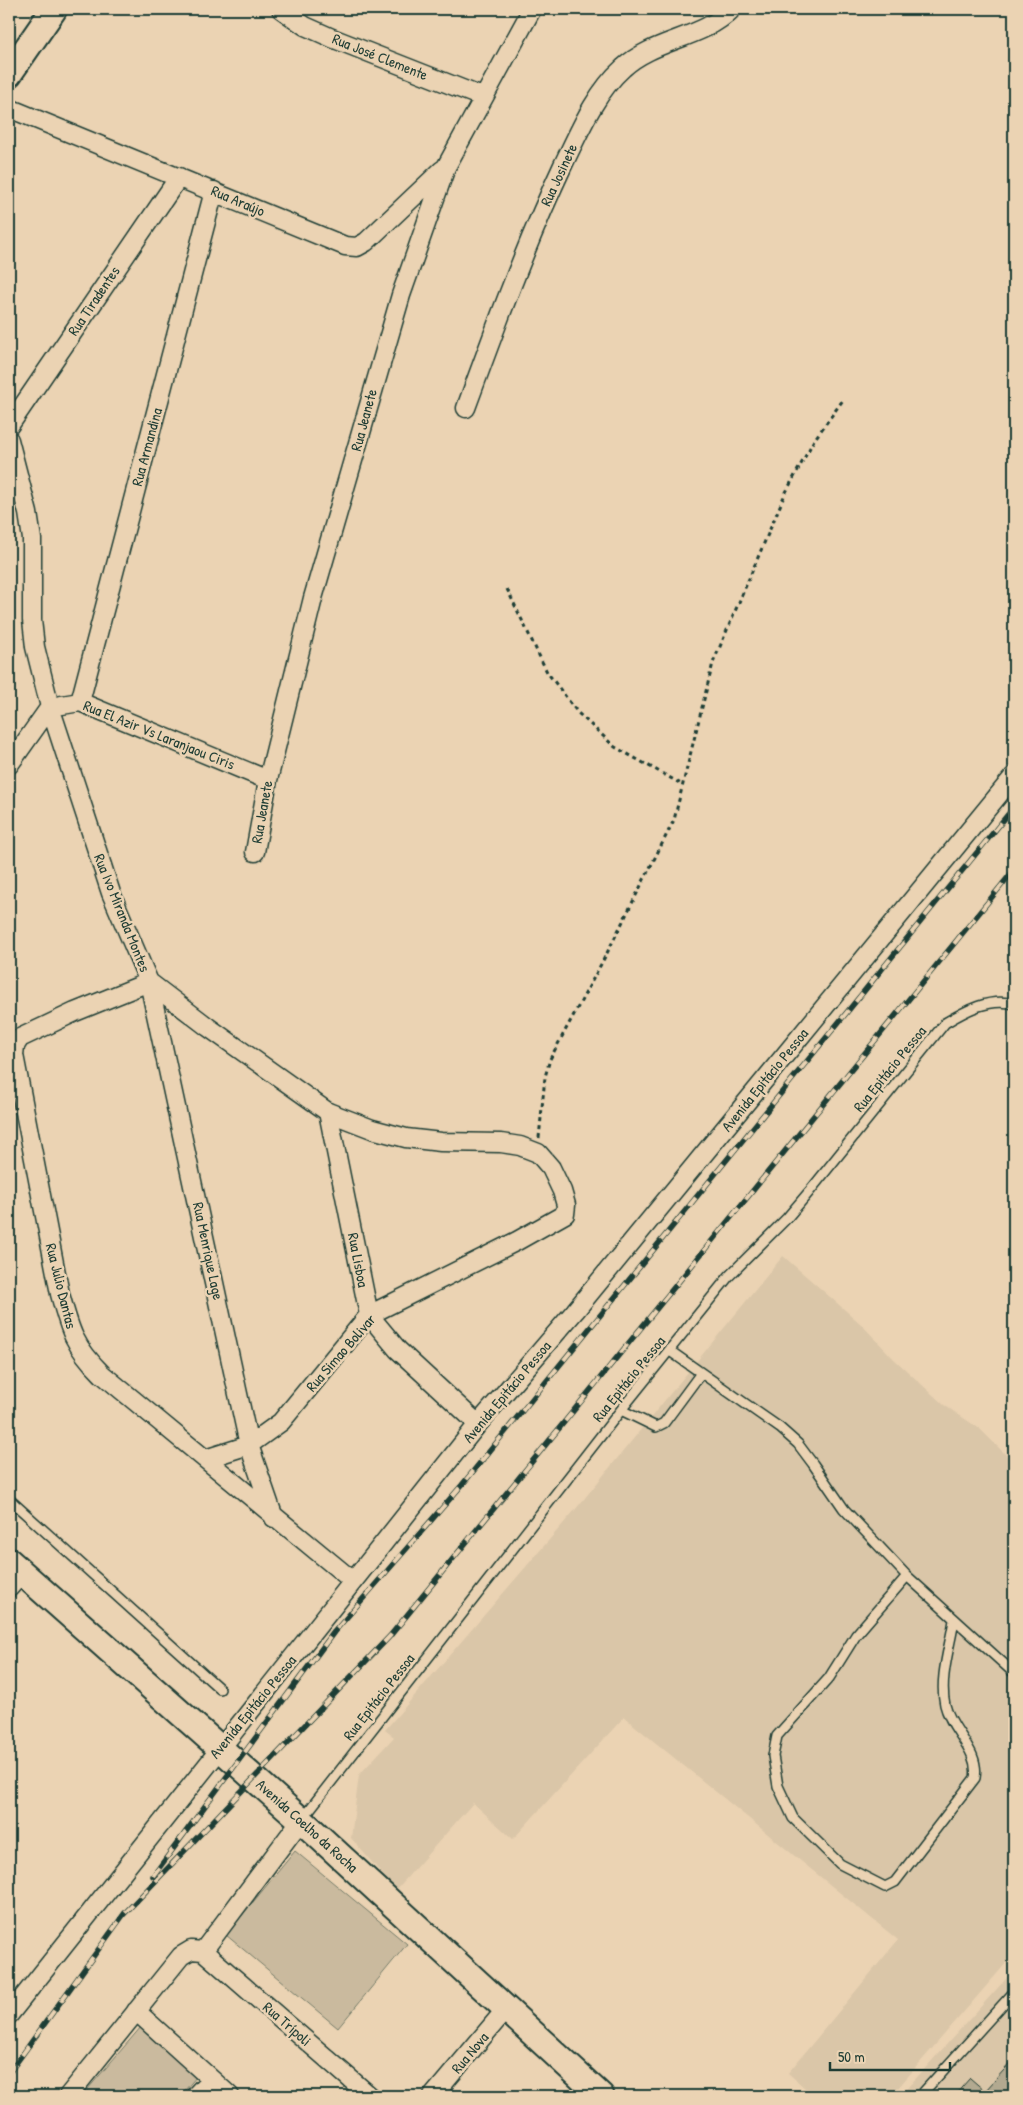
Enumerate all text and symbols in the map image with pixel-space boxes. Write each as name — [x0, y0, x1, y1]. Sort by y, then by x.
street label: Rua José Clemente — [329, 28, 431, 85]
street label: Rua Josinete — [535, 140, 582, 209]
street label: Rua Araújo — [208, 180, 268, 221]
street label: Rua Tiradentes — [63, 262, 125, 340]
street label: Rua Jeanete — [345, 386, 382, 453]
street label: Rua Armandina — [126, 405, 167, 488]
street label: Rua El Azir Vs Laranjaou Ciris — [80, 695, 238, 775]
street label: Rua Jeanete — [246, 779, 277, 845]
street label: Rua Ivo Miranda Montes — [89, 851, 156, 975]
street label: Rua Epitácio Pessoa — [848, 1021, 931, 1116]
street label: Avenida Epitácio Pessoa — [716, 1023, 813, 1136]
street label: Rua Menrique Lage — [188, 1200, 229, 1302]
street label: Rua Lisboa — [343, 1231, 374, 1289]
street label: Rua Julio Dantas — [41, 1241, 82, 1331]
street label: Rua Simao Bolivar — [301, 1309, 380, 1396]
street label: Rua Epitácio Pessoa — [587, 1331, 670, 1426]
street label: Avenida Epitácio Pessoa — [458, 1336, 556, 1447]
street label: Rua Epitácio Pessoa — [338, 1649, 419, 1745]
street label: Avenida Epitácio Pessoa — [204, 1650, 301, 1763]
street label: Avenida Coelho da Rocha — [252, 1774, 363, 1877]
street label: Rua Trípoli — [259, 1997, 316, 2051]
street label: Rua Nova — [446, 2027, 493, 2078]
scale bar — [830, 2040, 950, 2072]
text: 50 m — [838, 2046, 865, 2067]

